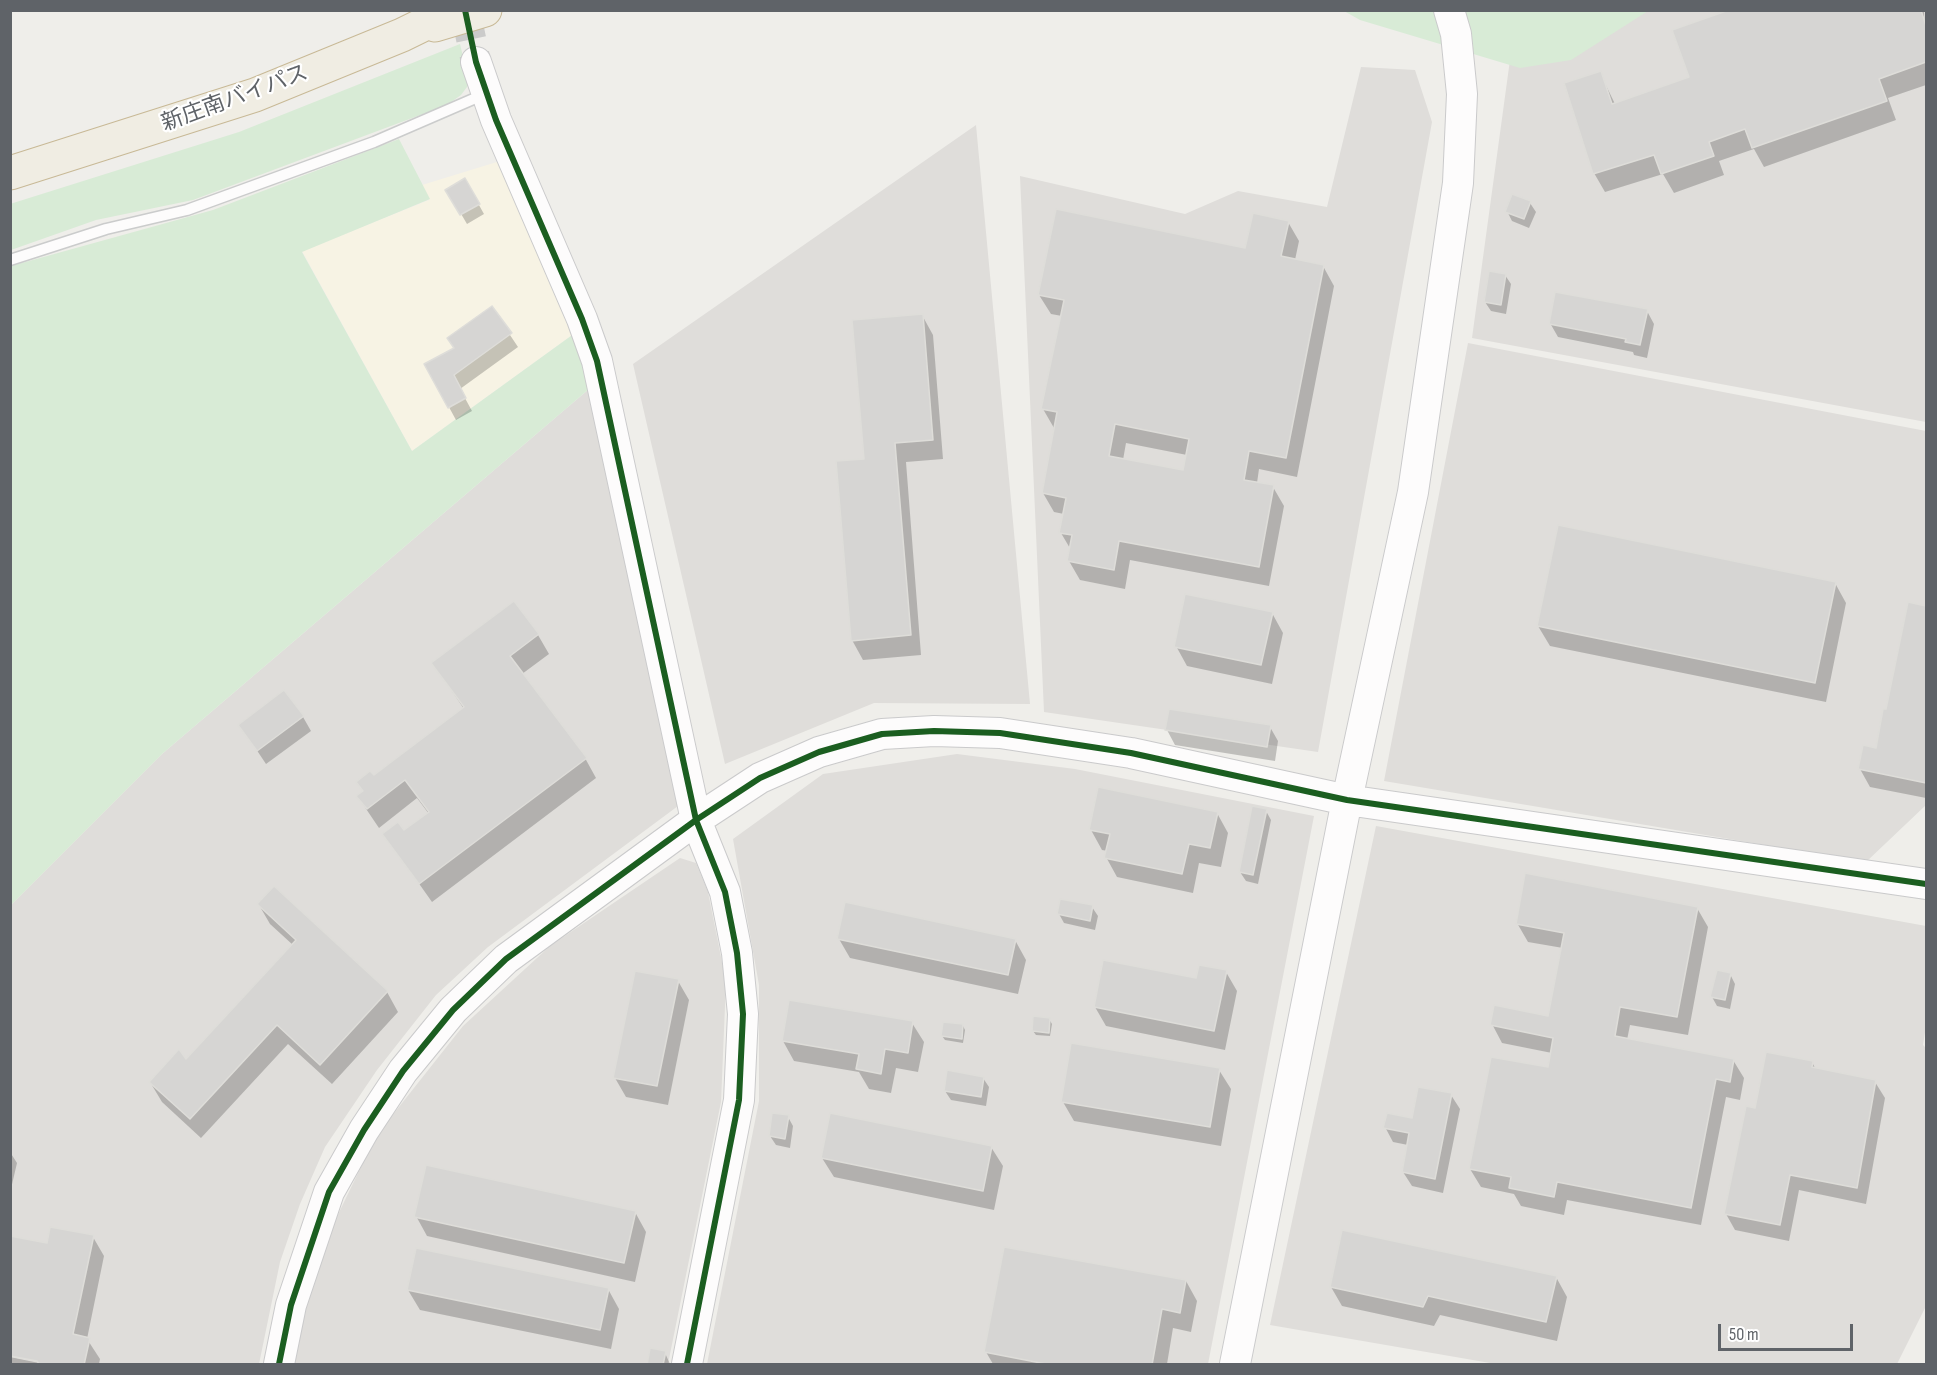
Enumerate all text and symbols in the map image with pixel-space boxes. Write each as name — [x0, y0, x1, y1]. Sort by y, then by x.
street label: 新庄南バイパス — [158, 60, 312, 138]
scale bar — [1721, 1312, 1856, 1350]
text: 50 m — [1729, 1324, 1759, 1345]

